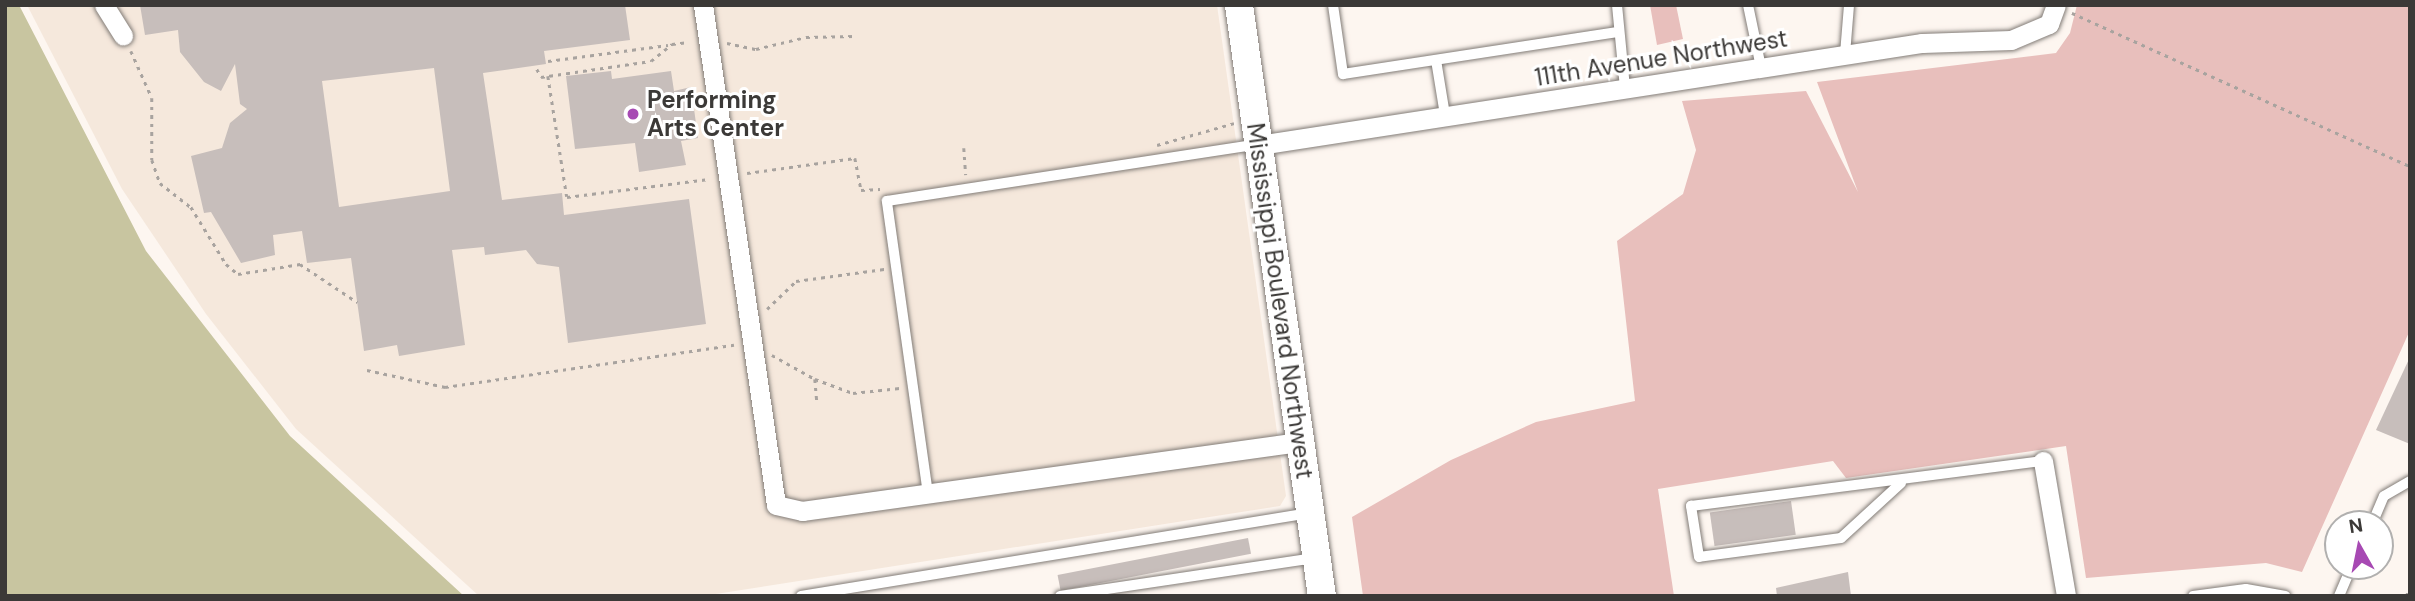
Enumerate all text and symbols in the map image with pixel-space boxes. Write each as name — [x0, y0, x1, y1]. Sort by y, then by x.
street label: 111th Avenue Northwest — [1533, 24, 1789, 92]
place label: Performing Arts Center — [647, 86, 784, 142]
marker: Performing Arts Center — [625, 106, 641, 122]
street label: Mississippi Boulevard Northwest — [1241, 121, 1319, 481]
north arrow — [2324, 510, 2394, 580]
text: N — [2347, 512, 2365, 539]

